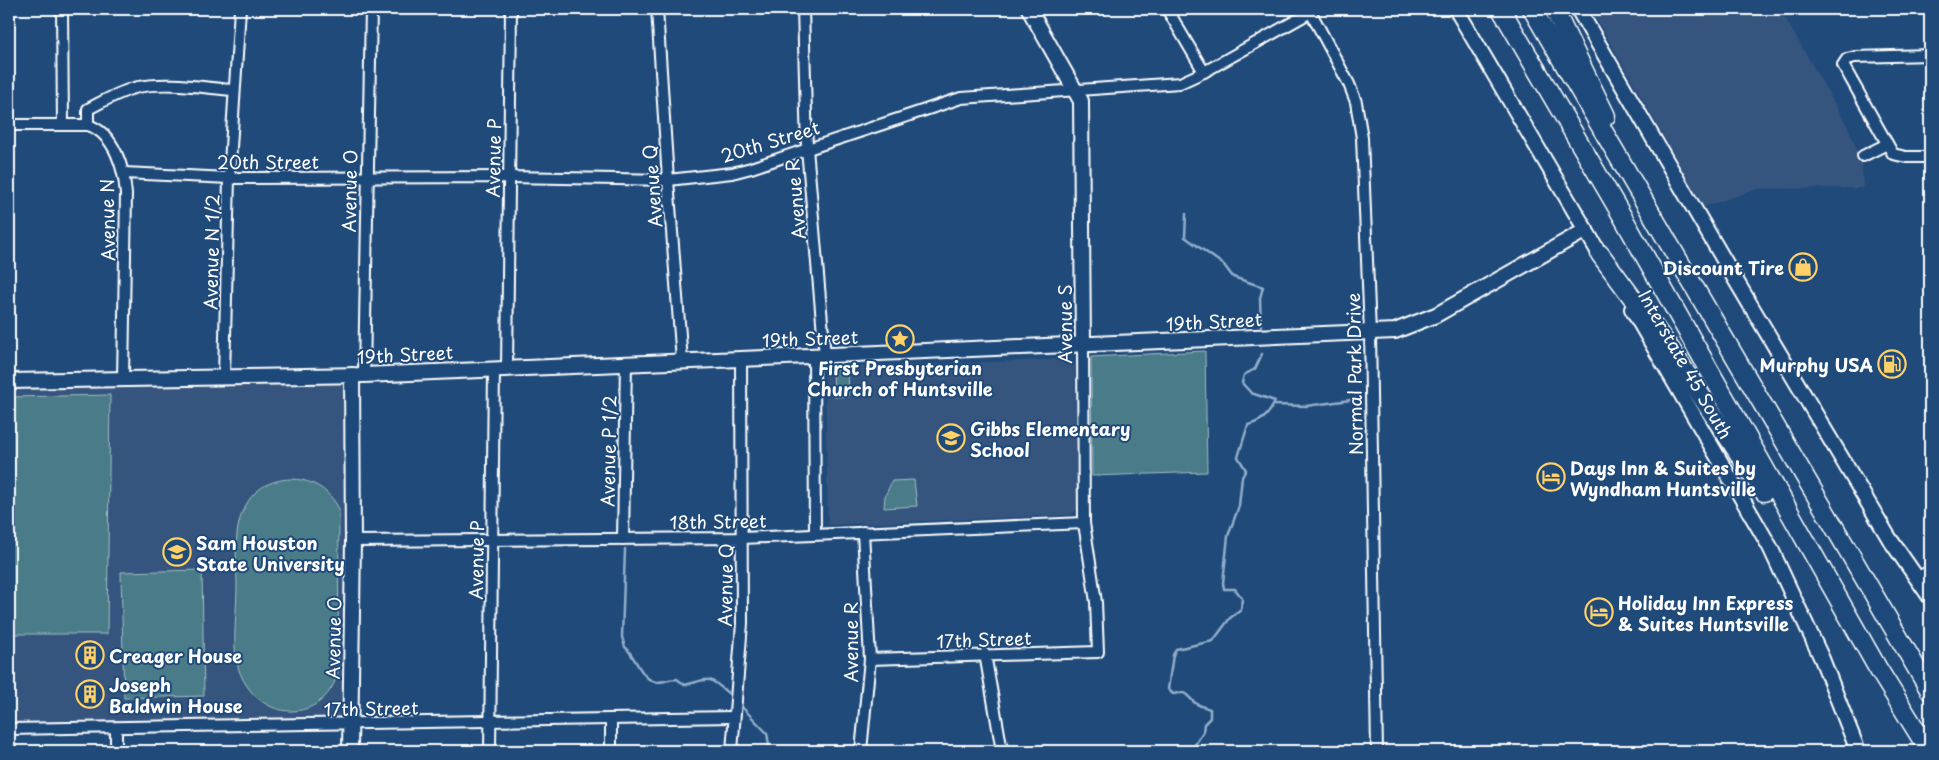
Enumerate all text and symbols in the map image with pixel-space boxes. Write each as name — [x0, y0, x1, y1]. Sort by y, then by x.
street label: 20th Street — [717, 113, 823, 169]
street label: Avenue P — [479, 118, 507, 198]
street label: Avenue Q — [636, 144, 668, 228]
street label: 20th Street — [217, 148, 319, 175]
street label: Avenue O — [335, 149, 363, 233]
street label: Avenue R — [778, 157, 812, 241]
street label: Avenue N — [93, 179, 121, 261]
street label: Avenue N 1/2 — [196, 194, 226, 310]
shop icon: Discount Tire — [1788, 252, 1818, 282]
place label: Discount Tire — [1662, 254, 1784, 281]
street label: Avenue S — [1051, 284, 1078, 364]
street label: Interstate 45 South — [1632, 284, 1740, 444]
street label: Normal Park Drive — [1339, 293, 1369, 455]
street label: 19th Street — [1165, 305, 1263, 337]
street label: 19th Street — [761, 323, 859, 353]
place icon: First Presbyterian Church of Huntsville — [885, 324, 915, 354]
street label: 19th Street — [356, 338, 454, 370]
fuel station icon: Murphy USA — [1877, 349, 1907, 379]
place label: Murphy USA — [1760, 351, 1873, 378]
place label: First Presbyterian Church of Huntsville — [807, 354, 993, 402]
street label: Avenue P 1/2 — [594, 395, 622, 507]
place label: Gibbs Elementary School — [970, 415, 1130, 463]
school or university icon: Gibbs Elementary School — [936, 423, 966, 453]
place label: Days Inn & Suites by Wyndham Huntsville — [1570, 454, 1756, 502]
hotel icon: Days Inn & Suites by Wyndham Huntsville — [1536, 462, 1566, 492]
street label: 18th Street — [669, 507, 767, 535]
street label: Avenue P — [462, 520, 490, 600]
place label: Sam Houston State University — [196, 529, 345, 577]
school or university icon: Sam Houston State University — [162, 537, 192, 567]
street label: Avenue Q — [711, 543, 739, 627]
place label: Holiday Inn Express & Suites Huntsville — [1618, 589, 1793, 637]
street label: Avenue O — [319, 596, 347, 680]
hotel icon: Holiday Inn Express & Suites Huntsville — [1584, 597, 1614, 627]
street label: Avenue R — [837, 601, 864, 683]
street label: 17th Street — [936, 624, 1032, 654]
building icon: Creager House — [75, 640, 105, 670]
place label: Creager House — [109, 642, 242, 669]
place label: Joseph Baldwin House — [109, 671, 243, 719]
building icon: Joseph Baldwin House — [75, 679, 105, 709]
street label: 17th Street — [323, 694, 419, 722]

